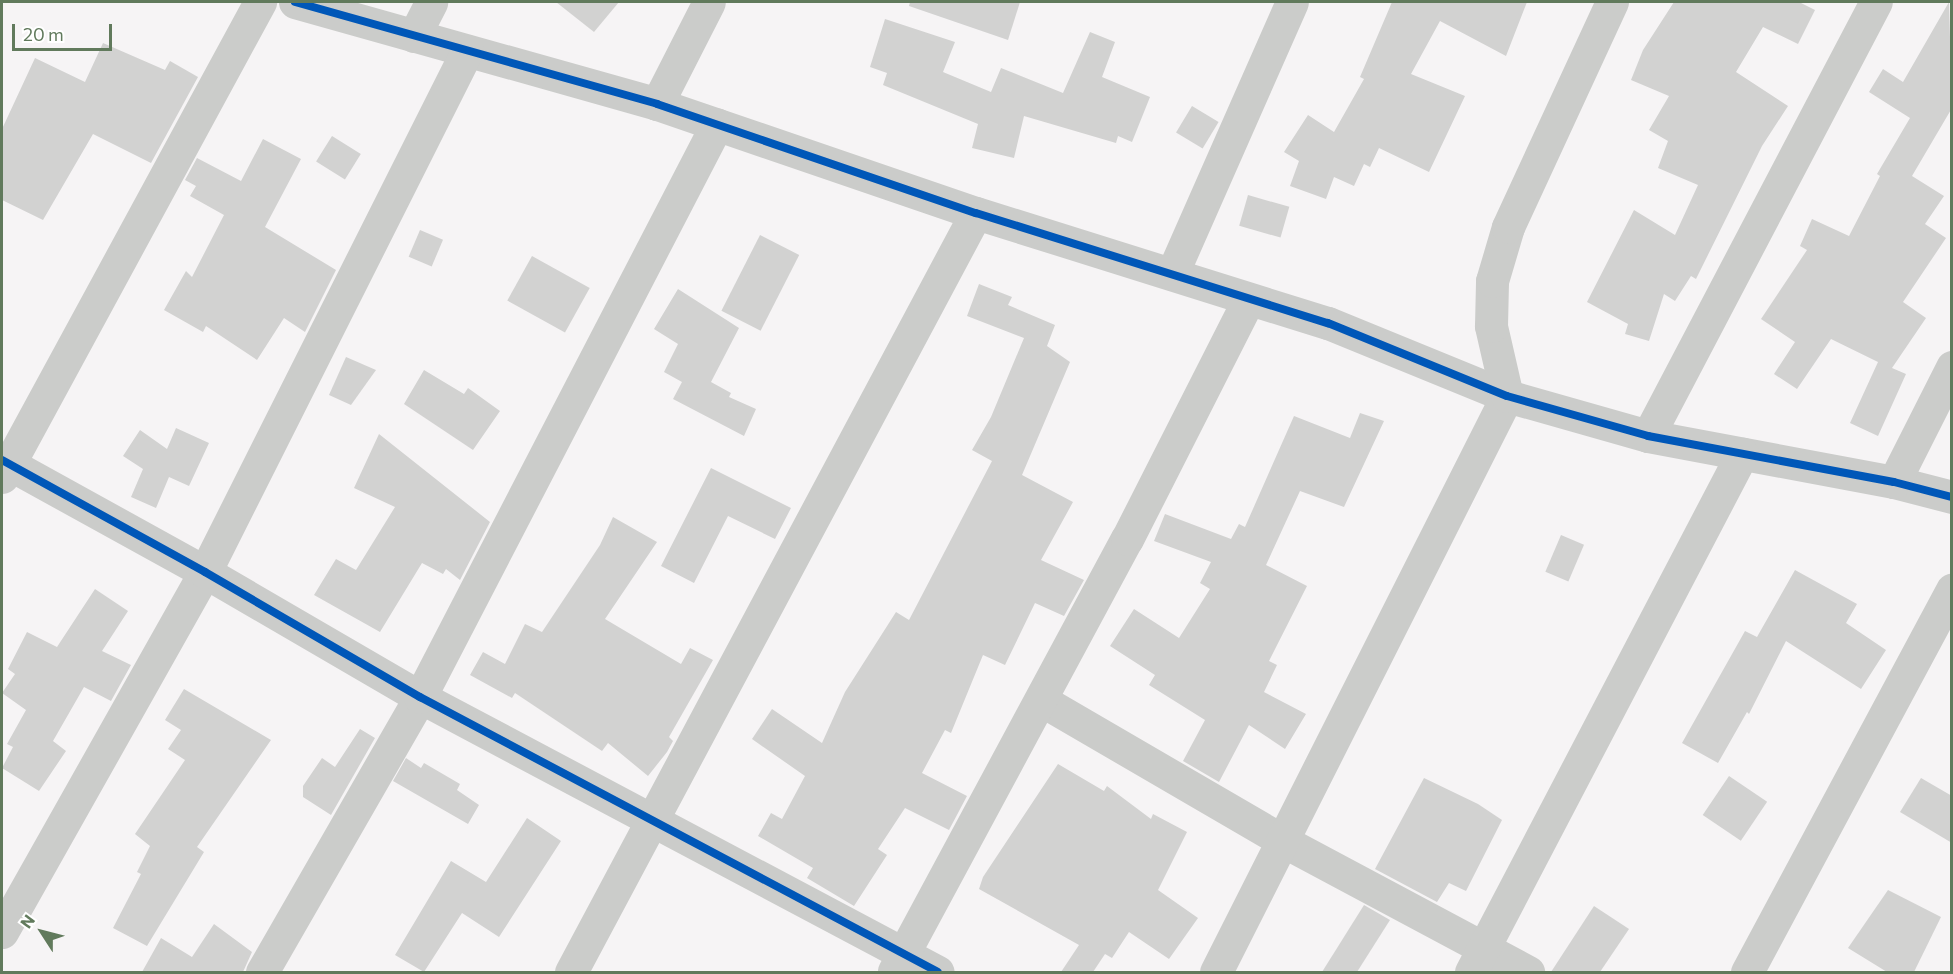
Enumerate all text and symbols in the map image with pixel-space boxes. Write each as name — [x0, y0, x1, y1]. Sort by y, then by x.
scale bar — [15, 12, 116, 50]
text: 20 m — [23, 23, 64, 45]
north arrow — [12, 902, 72, 962]
text: N — [16, 911, 38, 932]

